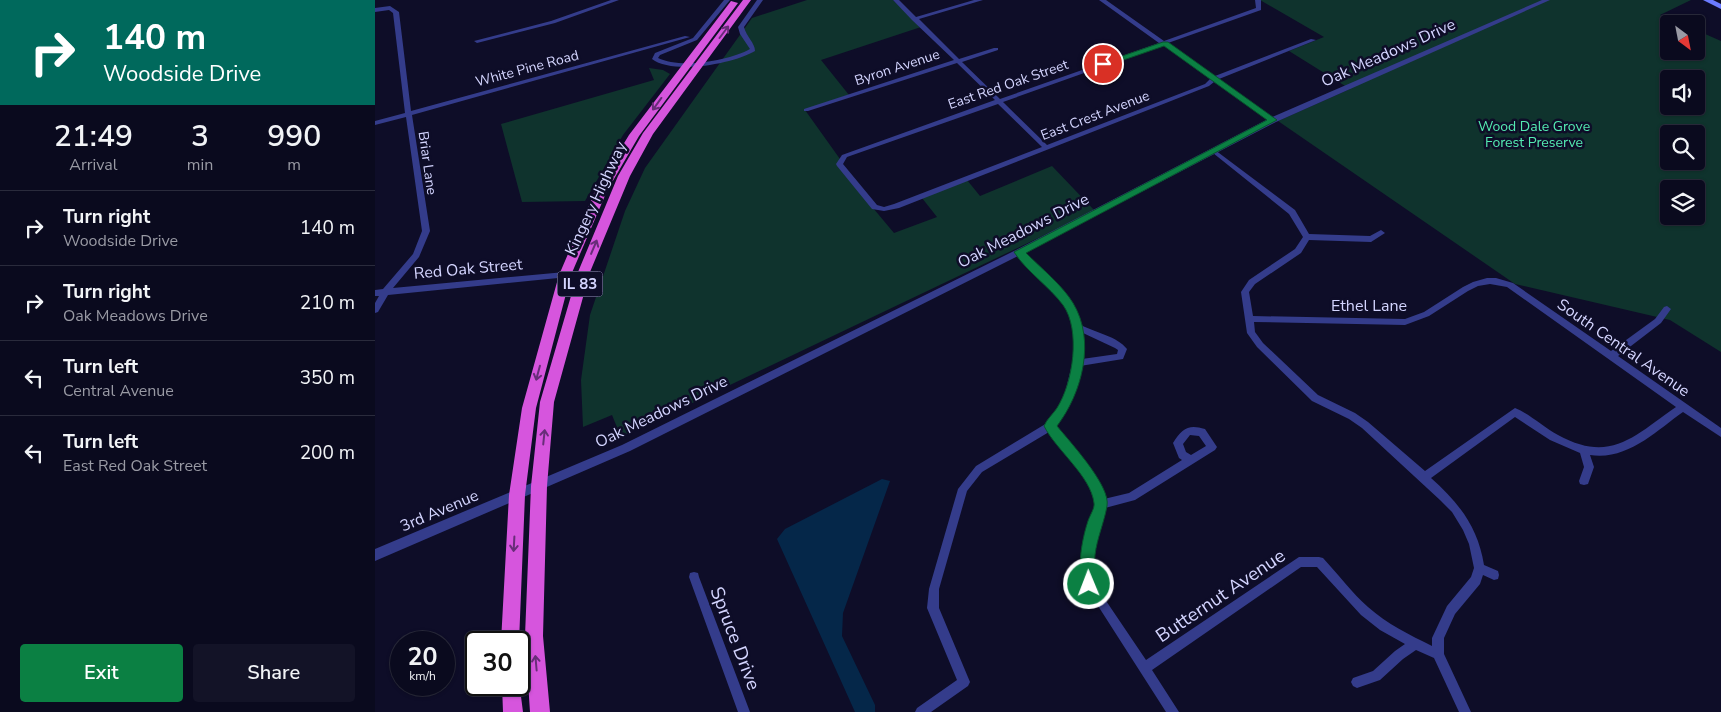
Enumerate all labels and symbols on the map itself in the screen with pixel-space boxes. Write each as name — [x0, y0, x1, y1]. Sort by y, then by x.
street label: Oak Meadows Drive — [1318, 13, 1459, 92]
north arrow — [1660, 15, 1705, 60]
one-way arrow — [718, 26, 729, 39]
pin — [1082, 43, 1124, 85]
street label: Byron Avenue — [852, 45, 942, 90]
street label: White Pine Road — [473, 46, 581, 91]
street label: East Red Oak Street — [945, 55, 1071, 114]
street label: East Crest Avenue — [1038, 86, 1152, 145]
one-way arrow — [652, 97, 662, 111]
park label: Wood Dale Grove Forest Preserve — [1478, 117, 1590, 152]
street label: Briar Lane — [414, 130, 441, 196]
street label: Kingery Highway — [560, 137, 632, 259]
street label: Oak Meadows Drive — [954, 188, 1093, 274]
one-way arrow — [590, 240, 599, 255]
street label: Red Oak Street — [413, 253, 524, 285]
road number: IL 83 — [557, 272, 603, 296]
street label: South Central Avenue — [1553, 294, 1694, 402]
street label: Ethel Lane — [1331, 295, 1407, 317]
one-way arrow — [533, 364, 542, 380]
street label: Oak Meadows Drive — [592, 370, 731, 454]
one-way arrow — [539, 429, 548, 445]
street label: 3rd Avenue — [397, 485, 482, 537]
one-way arrow — [510, 535, 519, 551]
street label: Butternut Avenue — [1151, 543, 1290, 649]
position arrow — [1062, 557, 1114, 609]
street label: Spruce Drive — [703, 583, 767, 694]
speed limit sign: 30 — [465, 631, 530, 696]
one-way arrow — [532, 656, 541, 672]

